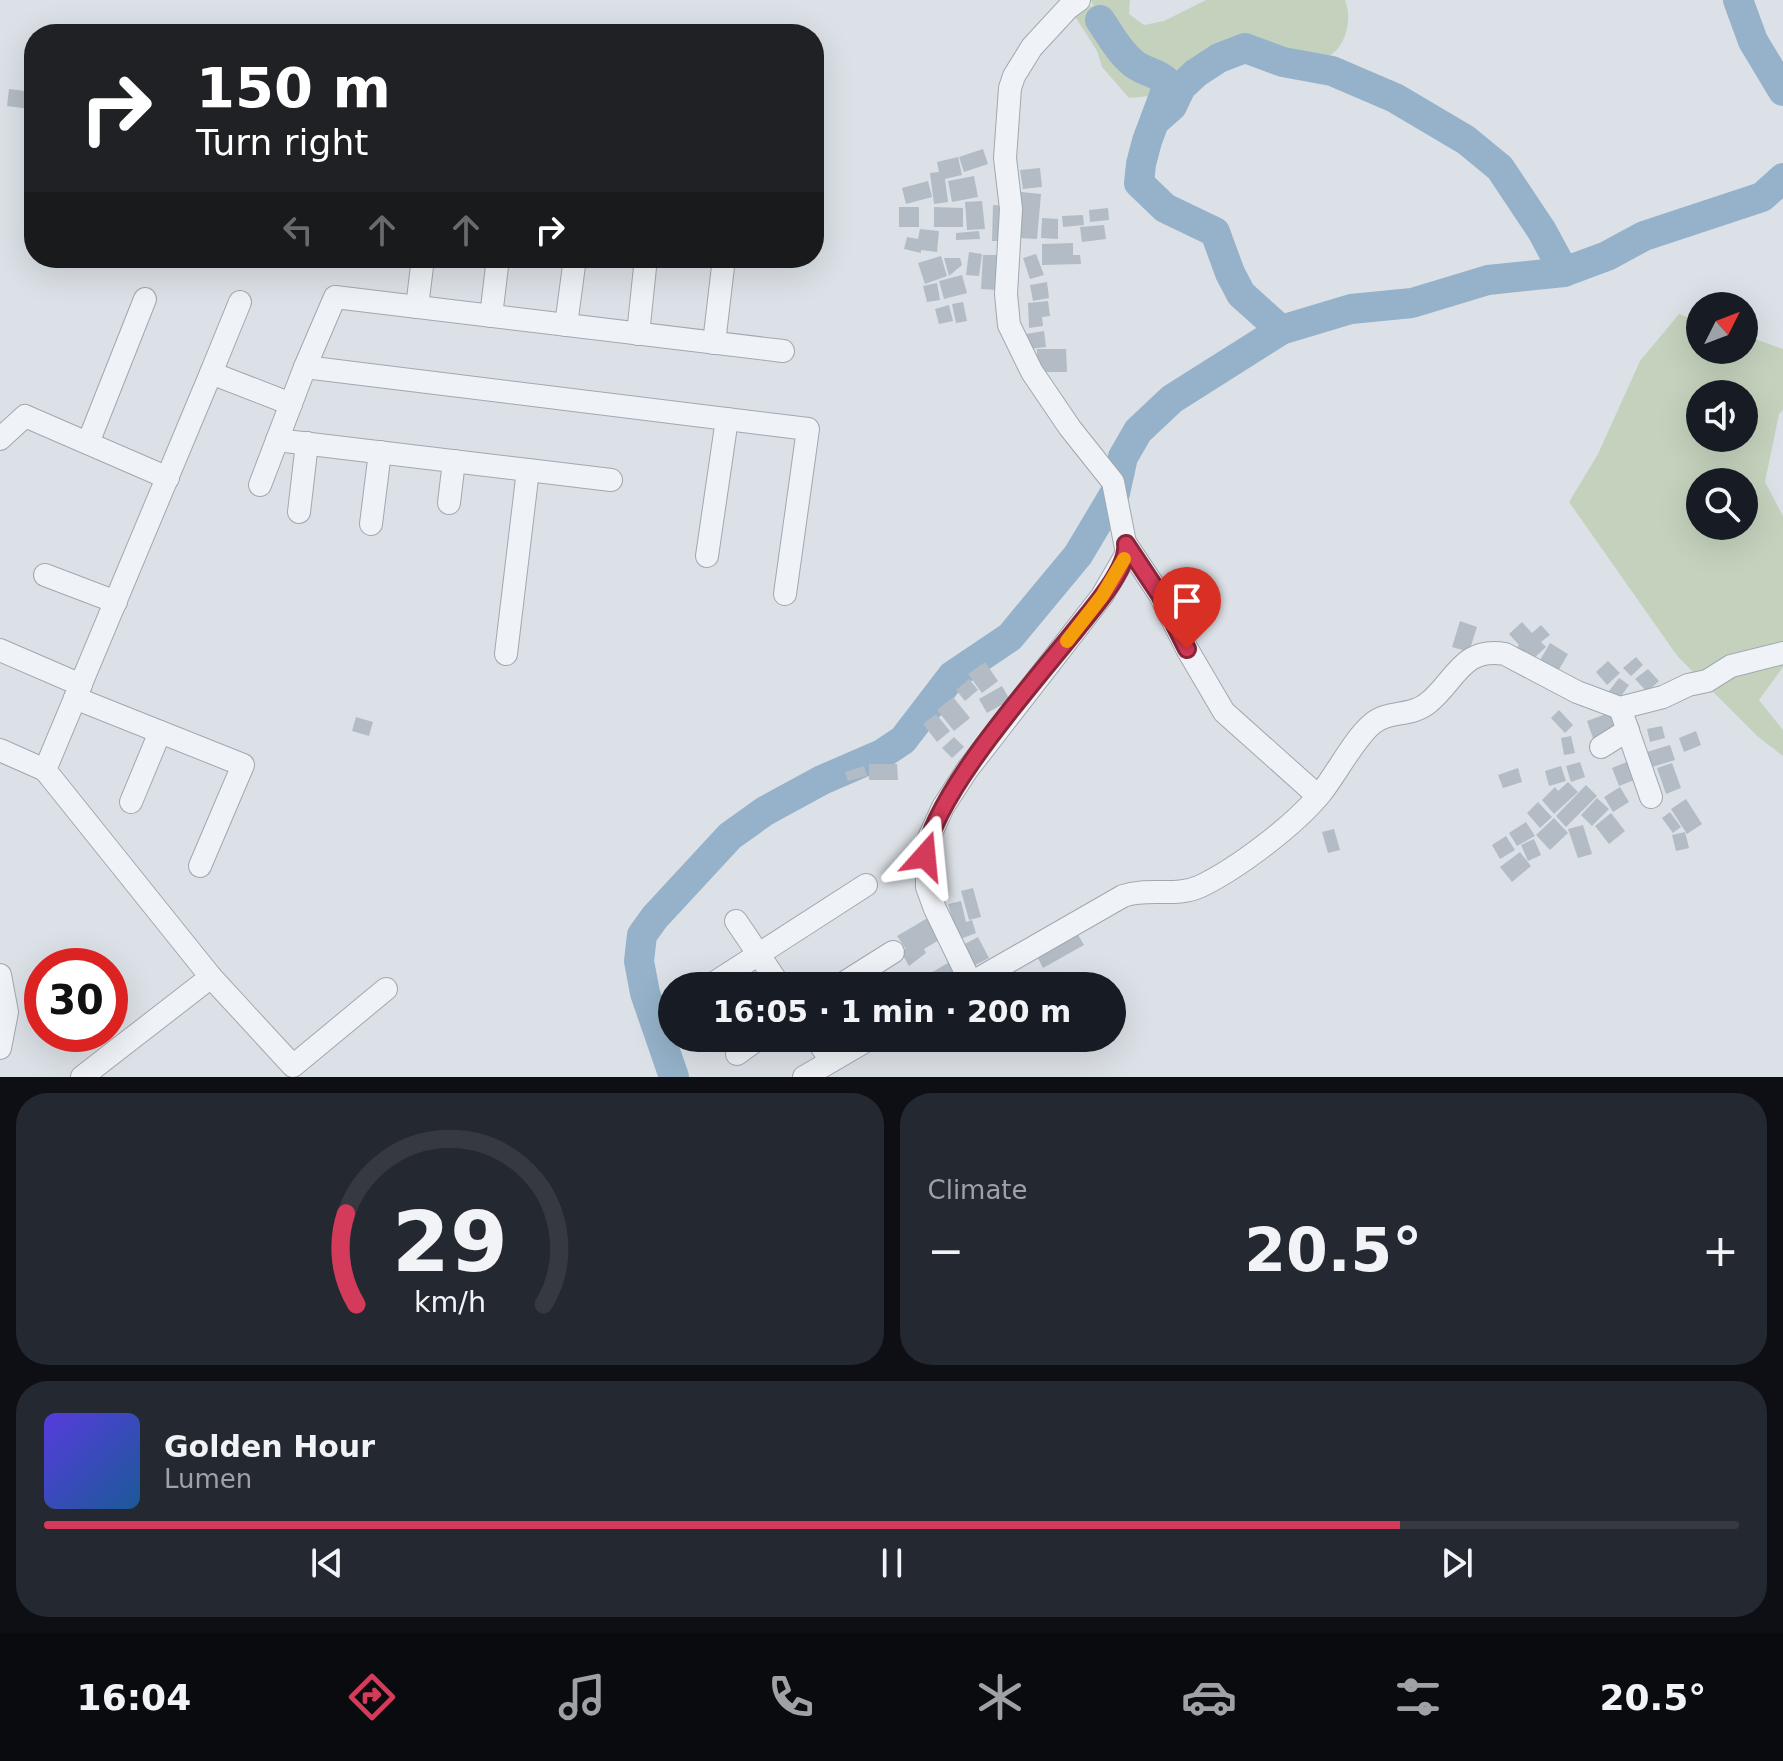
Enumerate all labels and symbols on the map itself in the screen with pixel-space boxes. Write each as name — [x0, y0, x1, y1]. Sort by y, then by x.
north arrow — [1686, 292, 1758, 364]
pin — [1153, 567, 1221, 649]
position arrow — [883, 814, 967, 898]
speed limit sign: 30 — [24, 948, 128, 1052]

